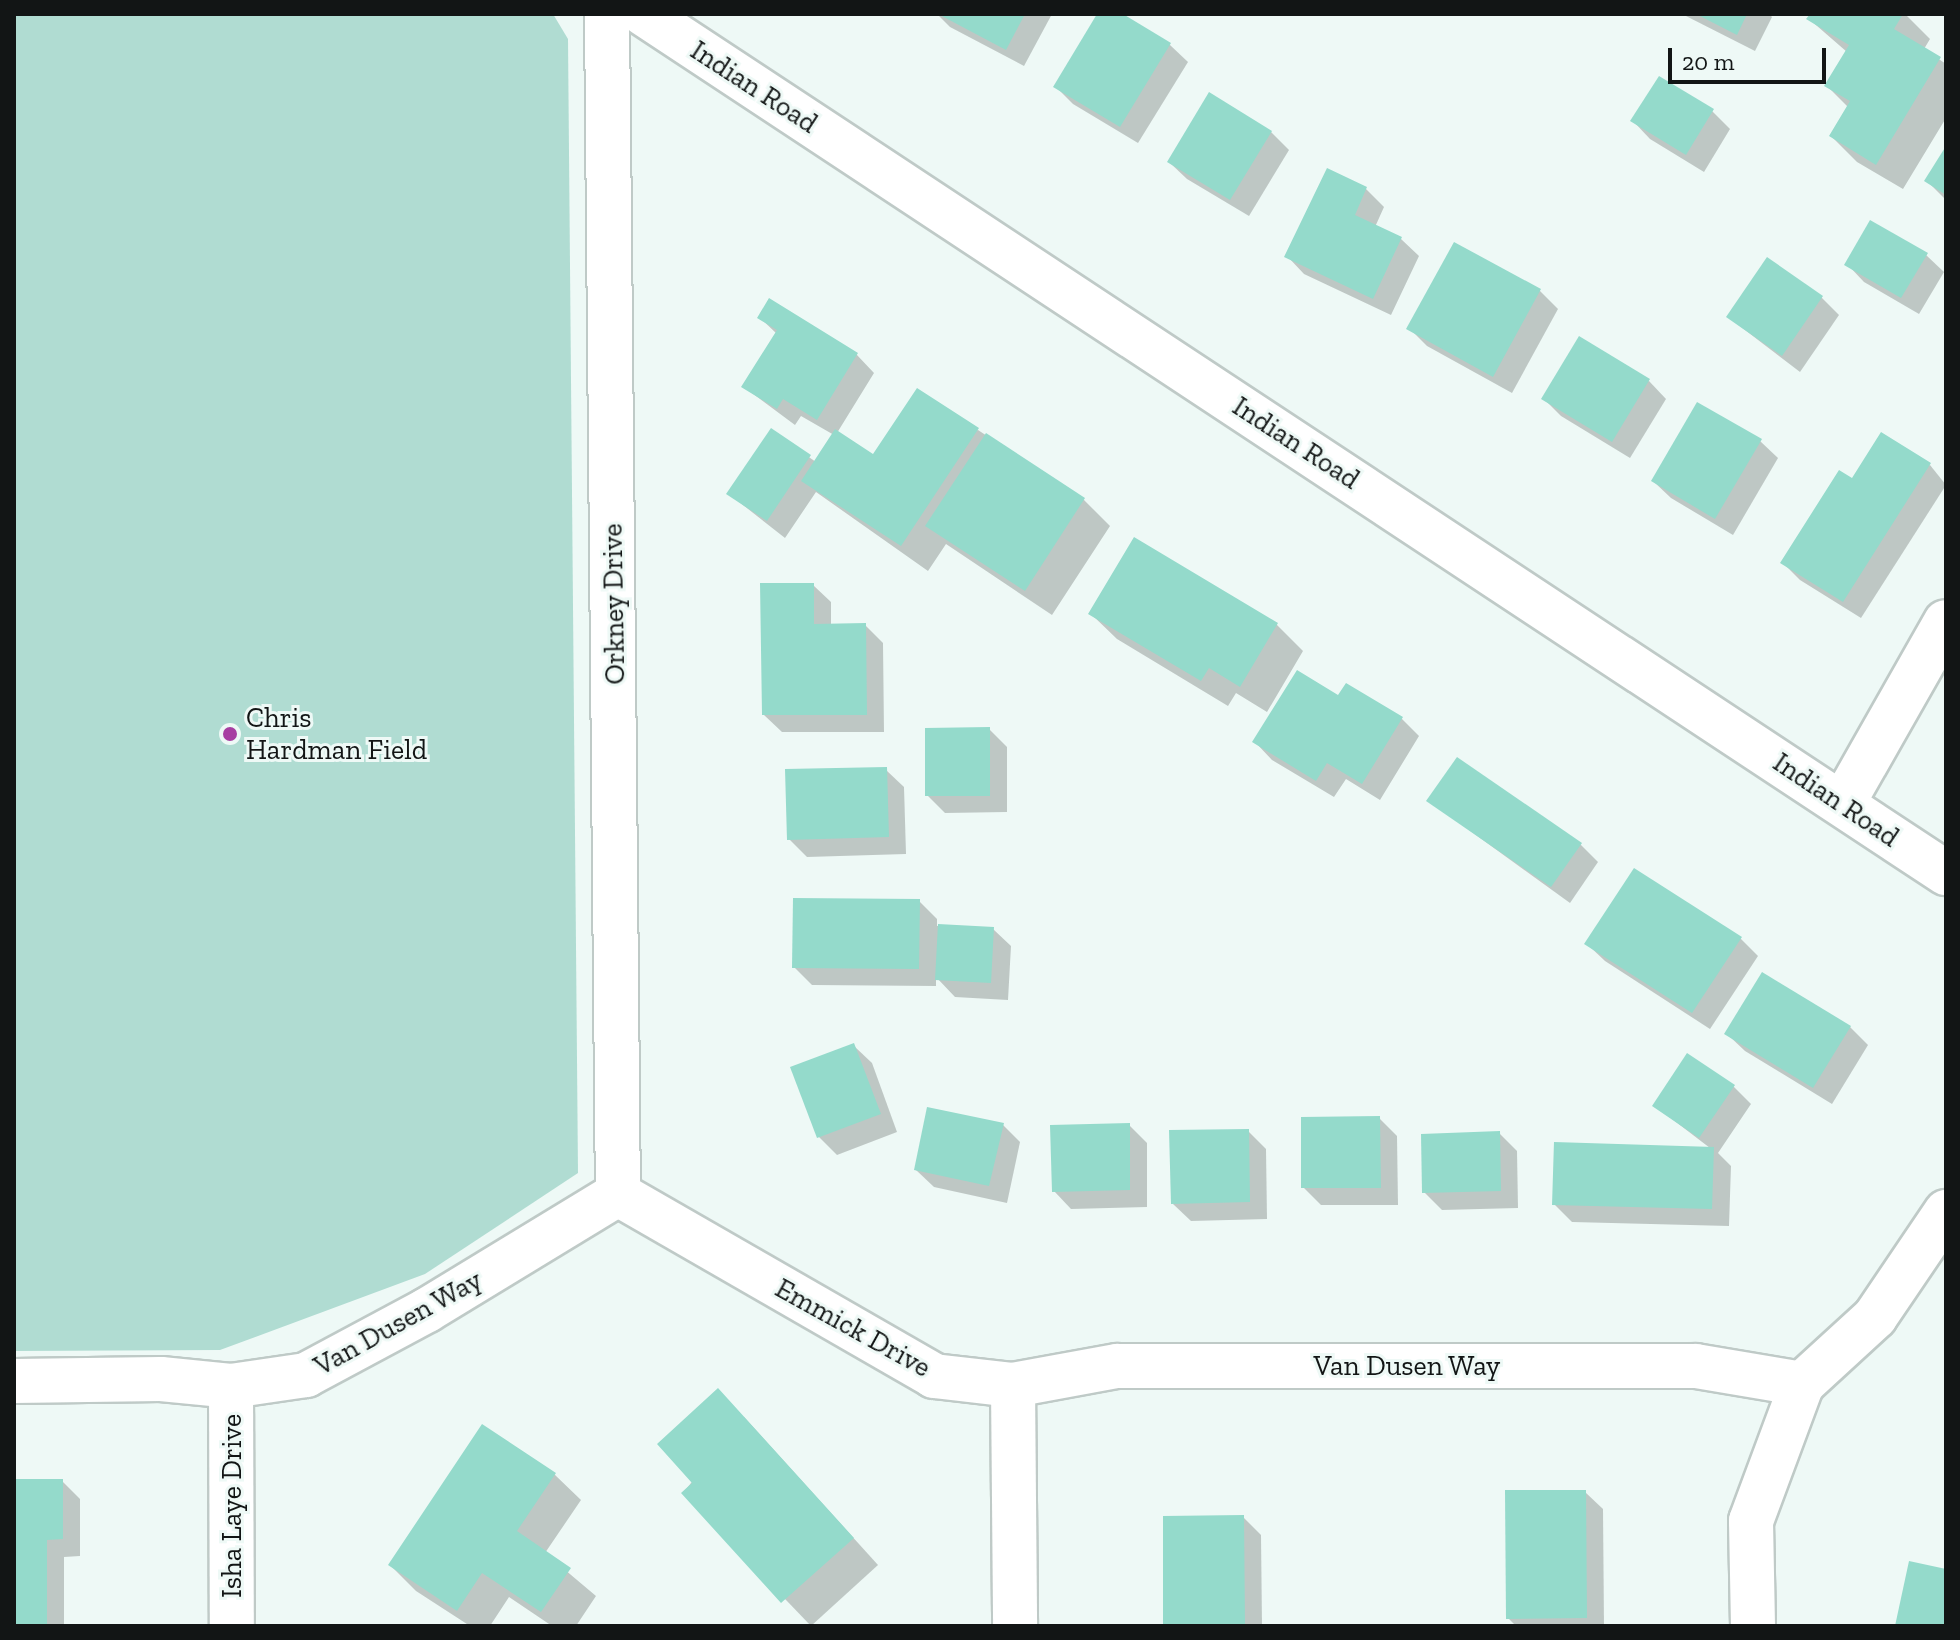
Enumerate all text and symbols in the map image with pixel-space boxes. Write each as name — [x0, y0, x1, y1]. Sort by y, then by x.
scale bar — [1672, 32, 1830, 82]
street label: Indian Road — [684, 34, 824, 140]
text: 20 m — [1682, 47, 1734, 76]
street label: Indian Road — [1226, 390, 1366, 496]
street label: Orkney Drive — [596, 523, 632, 685]
place label: Chris Hardman Field — [246, 701, 427, 767]
marker: Chris Hardman Field — [221, 725, 239, 743]
street label: Indian Road — [1767, 746, 1905, 854]
street label: Van Dusen Way — [308, 1263, 488, 1383]
street label: Emmick Drive — [769, 1272, 937, 1384]
street label: Van Dusen Way — [1313, 1349, 1501, 1383]
street label: Isha Laye Drive — [215, 1414, 249, 1598]

